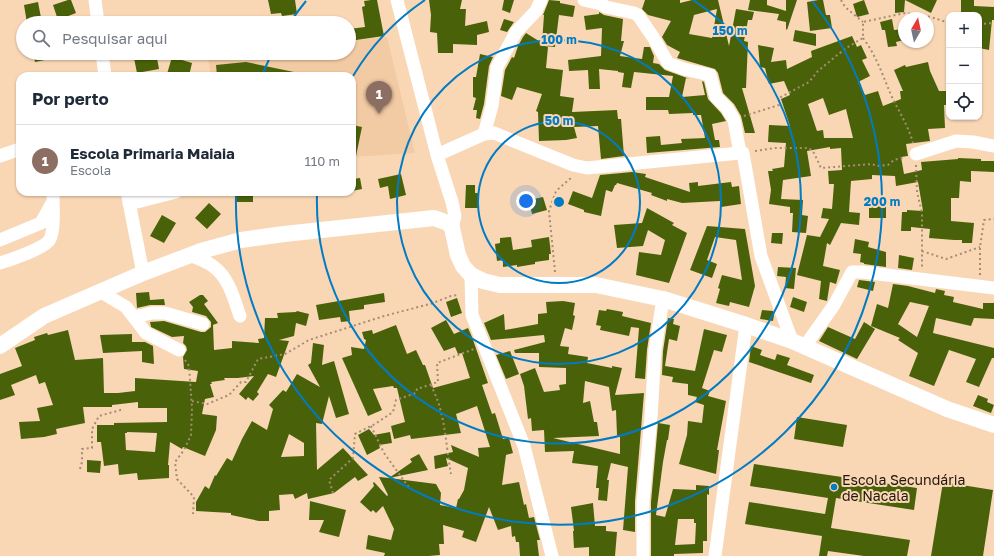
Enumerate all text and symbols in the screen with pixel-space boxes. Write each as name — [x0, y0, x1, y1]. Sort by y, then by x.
north arrow — [898, 12, 934, 48]
map controls — [946, 12, 982, 120]
button: + — [946, 12, 982, 48]
search box — [16, 16, 356, 60]
text: 150 m — [713, 23, 747, 38]
icon: search — [30, 27, 52, 49]
text: Pesquisar aqui — [62, 29, 167, 47]
text: 100 m — [541, 32, 577, 47]
button: − — [946, 48, 982, 84]
pin: 1 — [366, 81, 392, 114]
button: locate — [946, 84, 982, 120]
text: Por perto — [32, 88, 109, 109]
text: 50 m — [545, 113, 573, 128]
text: Escola Primaria Maiaia — [70, 144, 235, 162]
text: 1 — [42, 153, 48, 169]
text: 110 m — [305, 153, 340, 169]
text: Escola — [70, 162, 111, 178]
your location — [516, 191, 536, 211]
text: 200 m — [864, 194, 900, 209]
centre of rings — [552, 195, 566, 209]
place label: Escola Secundária de Nacala — [842, 471, 965, 504]
marker: Escola Secundária de Nacala — [829, 482, 839, 492]

